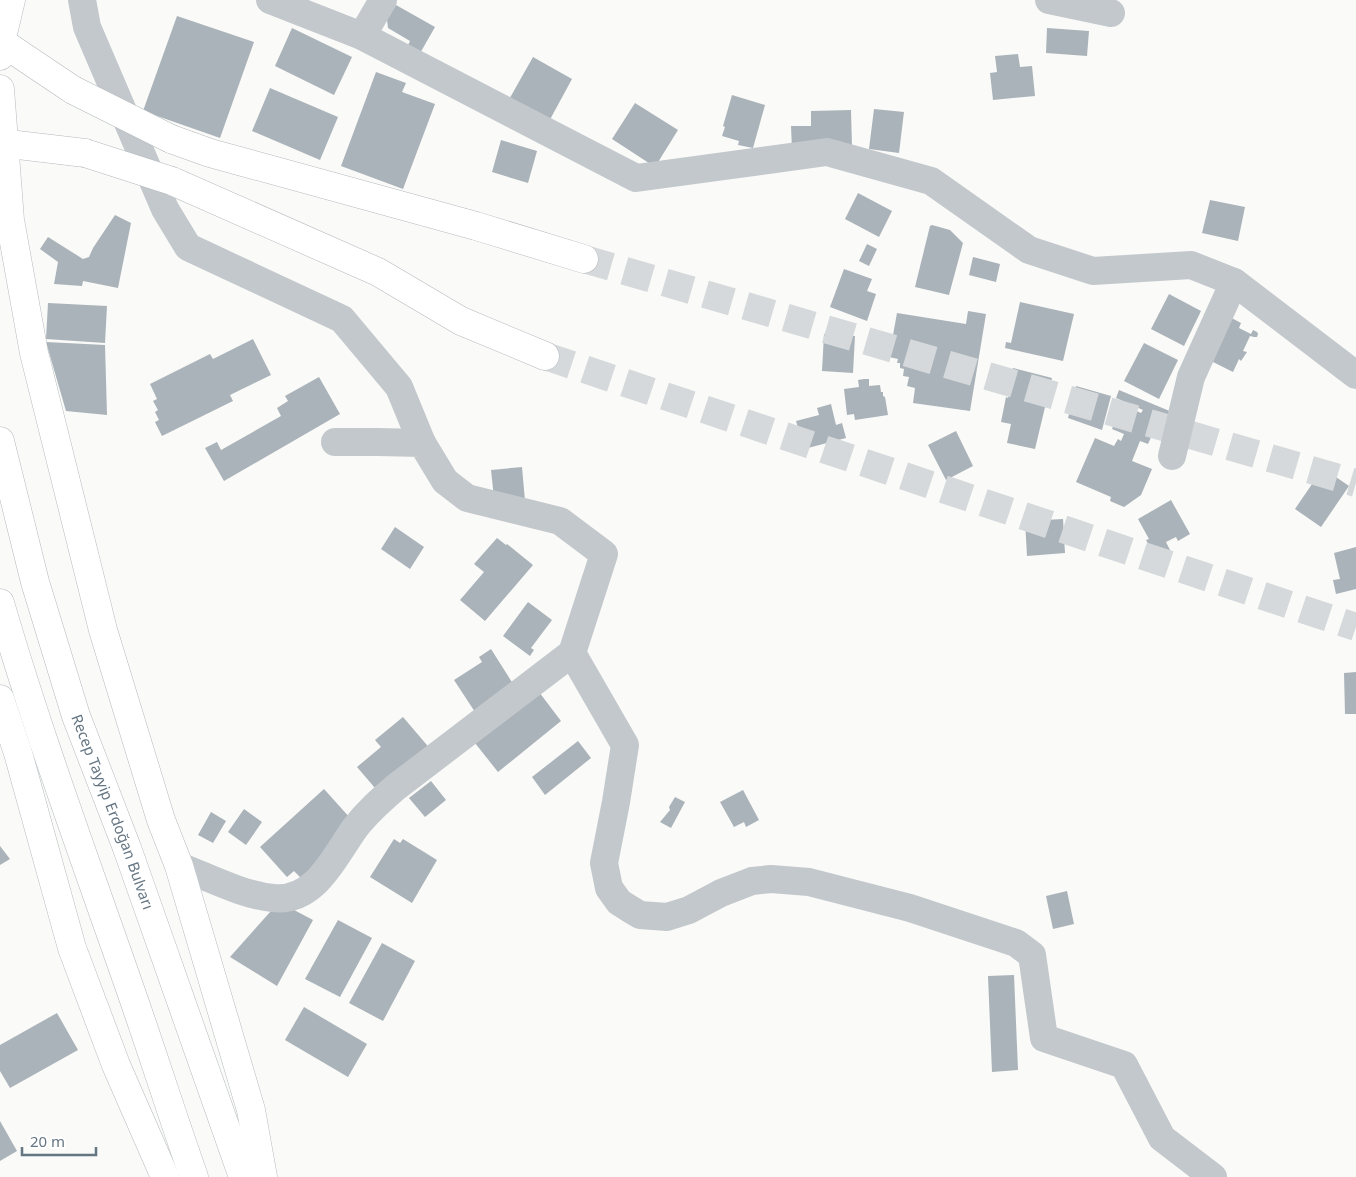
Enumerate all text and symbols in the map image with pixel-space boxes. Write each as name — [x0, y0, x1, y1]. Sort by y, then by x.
street label: Recep Tayyip Erdoğan Bulvarı — [67, 711, 159, 912]
scale bar — [22, 1124, 96, 1156]
text: 20 m — [30, 1131, 65, 1151]

